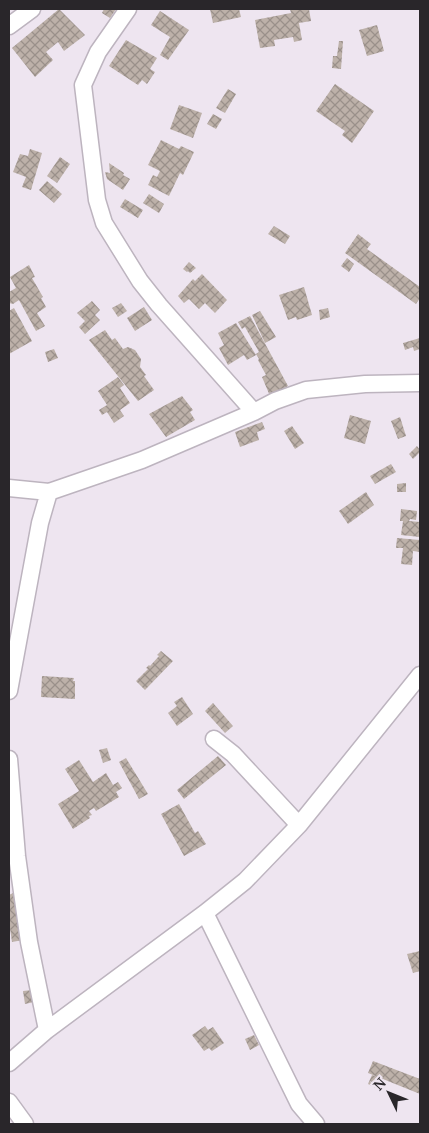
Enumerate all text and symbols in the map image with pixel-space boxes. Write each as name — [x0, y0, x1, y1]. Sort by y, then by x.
north arrow — [364, 1068, 414, 1118]
text: N — [368, 1073, 390, 1094]

